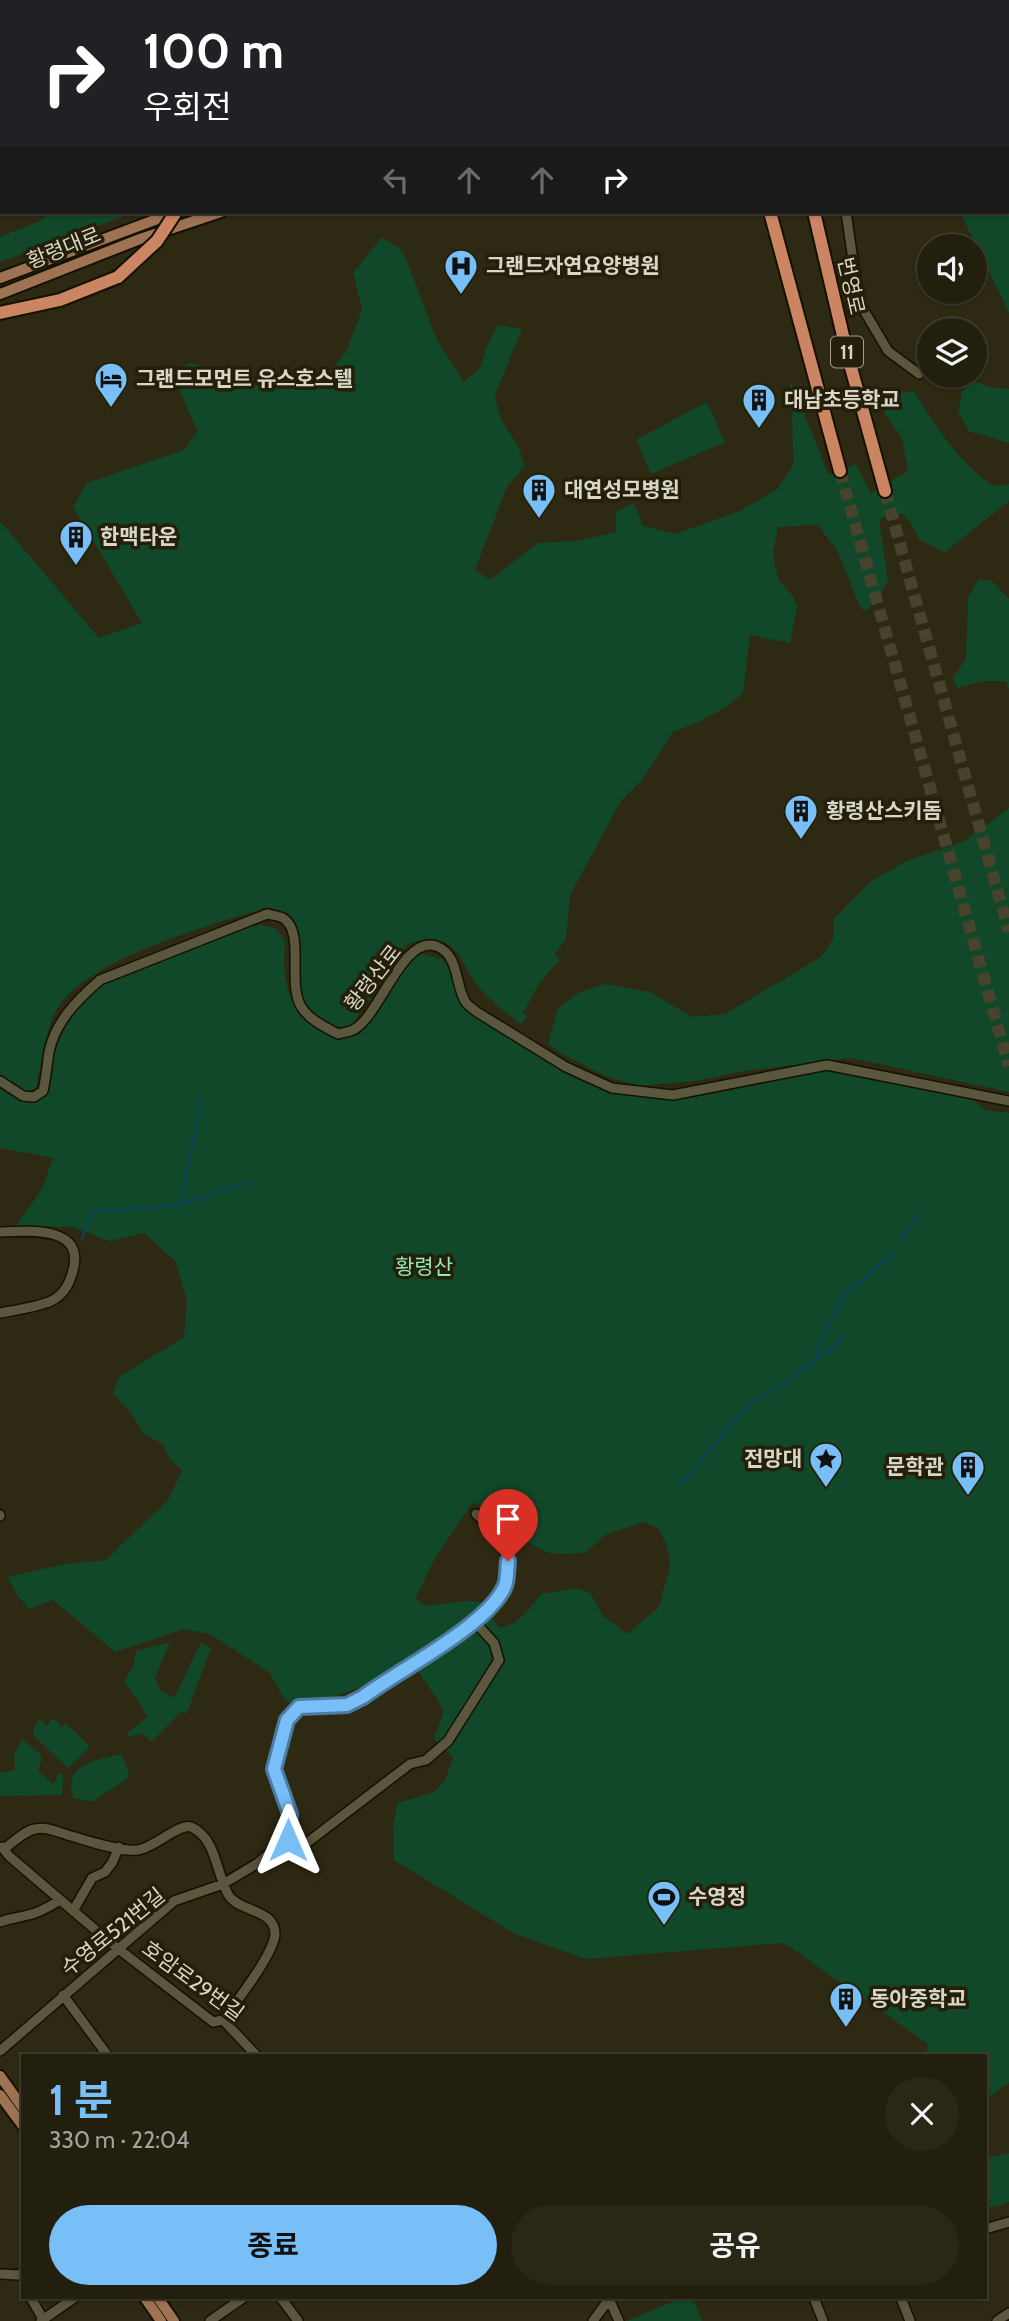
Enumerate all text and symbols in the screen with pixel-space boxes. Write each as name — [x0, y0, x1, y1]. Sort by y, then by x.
text: 100 m — [143, 21, 284, 80]
icon: right — [28, 28, 119, 119]
text: 우회전 — [143, 87, 231, 126]
icon: left — [377, 161, 415, 199]
icon: ahead — [450, 161, 488, 199]
icon: ahead — [523, 161, 561, 199]
icon: right — [596, 161, 634, 199]
street label: 황령대로 — [23, 221, 104, 274]
map controls — [917, 234, 987, 388]
button: sound — [917, 234, 987, 304]
hospital icon: 그랜드자연요양병원 — [442, 247, 480, 296]
place label: 그랜드자연요양병원 — [486, 253, 660, 278]
street label: 번영로 — [833, 255, 870, 317]
button: layers — [917, 318, 987, 388]
road number: 11 — [831, 336, 863, 368]
hotel icon: 그랜드모먼트 유스호스텔 — [92, 360, 130, 409]
place label: 그랜드모먼트 유스호스텔 — [136, 366, 353, 391]
building icon: 대남초등학교 — [740, 381, 778, 430]
place label: 대남초등학교 — [784, 387, 900, 412]
building icon: 대연성모병원 — [520, 471, 558, 520]
place label: 대연성모병원 — [564, 477, 680, 502]
building icon: 한맥타운 — [57, 518, 95, 567]
place label: 한맥타운 — [100, 524, 177, 549]
building icon: 황령산스키돔 — [782, 792, 820, 841]
place label: 황령산스키돔 — [826, 798, 942, 823]
street label: 황령산로 — [339, 940, 406, 1016]
park label: 황령산 — [395, 1254, 453, 1279]
place icon: 전망대 — [807, 1440, 845, 1489]
place label: 전망대 — [744, 1446, 802, 1471]
building icon: 문학관 — [949, 1448, 987, 1497]
place label: 문학관 — [886, 1454, 944, 1479]
pin — [478, 1489, 538, 1561]
icon: arrive — [489, 1500, 527, 1538]
position arrow — [251, 1803, 325, 1877]
sports icon: 수영정 — [645, 1878, 683, 1927]
street label: 수영로521번길 — [56, 1882, 169, 1981]
place label: 수영정 — [688, 1884, 746, 1909]
street label: 호암로29번길 — [138, 1935, 249, 2026]
building icon: 동아중학교 — [827, 1980, 865, 2029]
place label: 동아중학교 — [870, 1986, 967, 2011]
text: 1 분 — [49, 2074, 113, 2126]
button: close — [885, 2077, 959, 2151]
text: 330 m · 22:04 — [49, 2126, 189, 2154]
button: 종료 — [49, 2205, 497, 2285]
button: 공유 — [511, 2205, 959, 2285]

